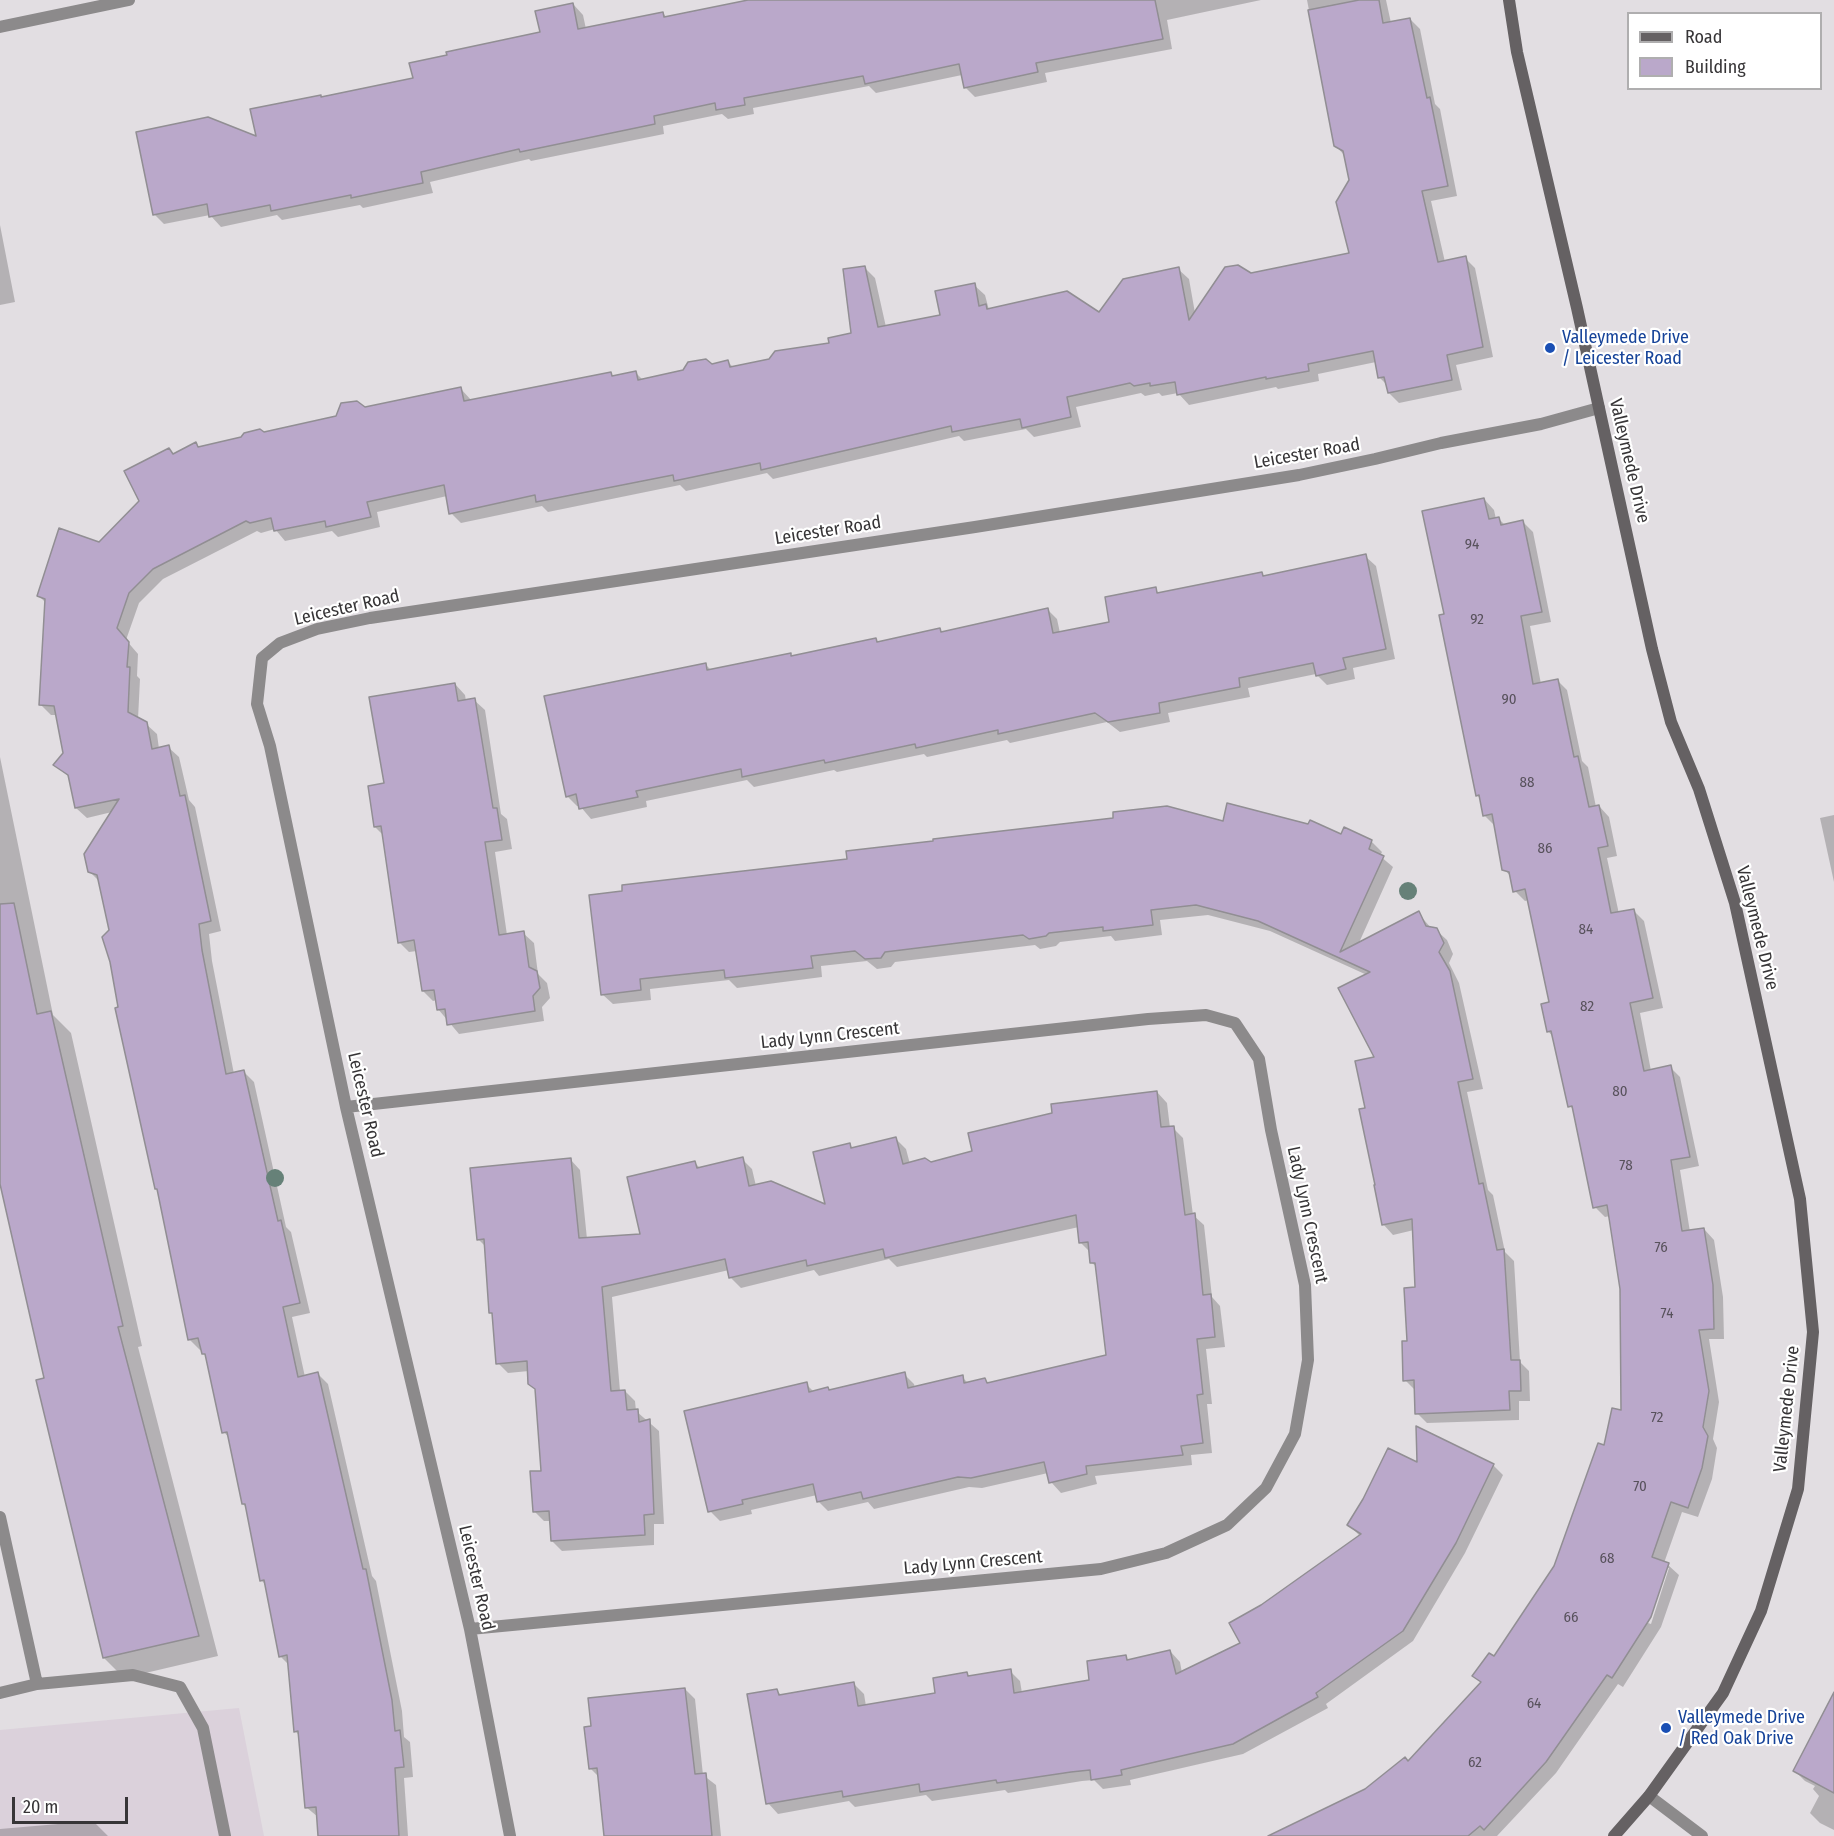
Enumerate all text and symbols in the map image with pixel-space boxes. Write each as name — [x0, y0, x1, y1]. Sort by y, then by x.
legend — [1627, 12, 1822, 90]
text: Road — [1685, 26, 1722, 48]
text: Building — [1685, 56, 1746, 78]
place label: Valleymede Drive / Leicester Road — [1562, 327, 1689, 370]
marker: Valleymede Drive / Leicester Road — [1543, 341, 1557, 355]
street label: Valleymede Drive — [1604, 397, 1654, 525]
street label: Leicester Road — [1252, 434, 1362, 474]
street label: Leicester Road — [773, 512, 883, 550]
house number: 94 — [1465, 536, 1479, 554]
street label: Leicester Road — [292, 585, 402, 631]
house number: 92 — [1470, 611, 1484, 629]
house number: 90 — [1501, 691, 1517, 709]
house number: 88 — [1520, 774, 1534, 792]
house number: 86 — [1538, 840, 1552, 858]
street label: Valleymede Drive — [1731, 864, 1783, 992]
house number: 84 — [1579, 921, 1593, 939]
house number: 82 — [1580, 998, 1594, 1016]
street label: Lady Lynn Crescent — [760, 1018, 900, 1054]
street label: Leicester Road — [342, 1050, 388, 1160]
house number: 80 — [1612, 1083, 1628, 1101]
street label: Lady Lynn Crescent — [1282, 1145, 1332, 1285]
house number: 78 — [1619, 1157, 1633, 1175]
house number: 76 — [1654, 1239, 1668, 1257]
house number: 74 — [1661, 1305, 1673, 1323]
street label: Valleymede Drive — [1770, 1345, 1804, 1473]
house number: 72 — [1651, 1409, 1663, 1427]
house number: 70 — [1633, 1478, 1647, 1496]
street label: Leicester Road — [453, 1523, 499, 1633]
street label: Lady Lynn Crescent — [903, 1546, 1043, 1580]
house number: 68 — [1600, 1550, 1614, 1568]
house number: 66 — [1564, 1609, 1578, 1627]
house number: 64 — [1527, 1695, 1541, 1713]
place label: Valleymede Drive / Red Oak Drive — [1678, 1707, 1805, 1750]
marker: Valleymede Drive / Red Oak Drive — [1659, 1721, 1673, 1735]
house number: 62 — [1468, 1754, 1482, 1772]
scale bar — [15, 1785, 130, 1823]
text: 20 m — [23, 1796, 58, 1818]

